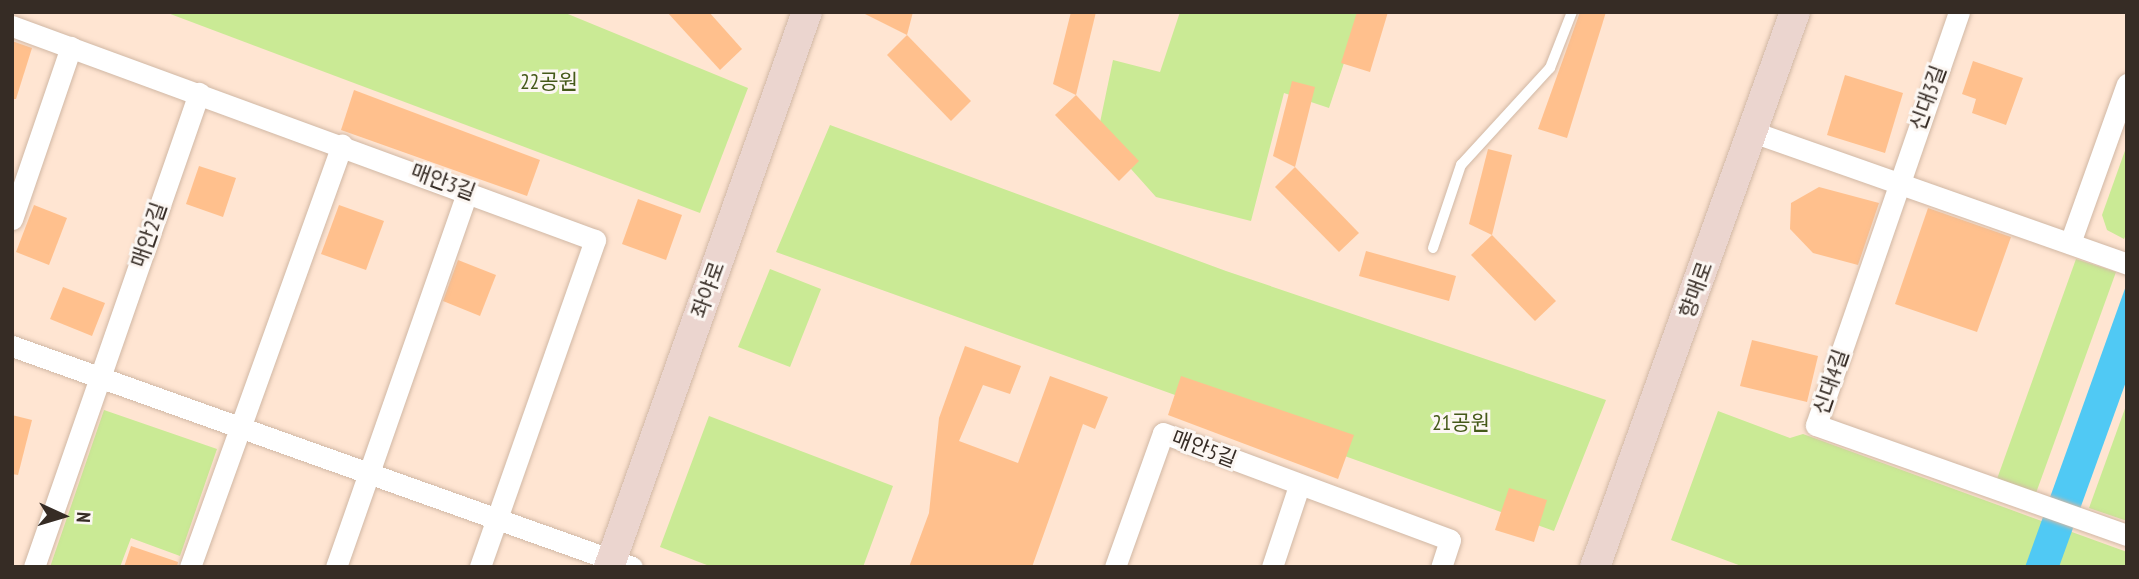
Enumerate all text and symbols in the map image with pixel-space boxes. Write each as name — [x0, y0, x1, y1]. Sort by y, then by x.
street label: 신대3길 — [1905, 62, 1951, 134]
park label: 22공원 — [520, 69, 578, 95]
street label: 매안3길 — [407, 159, 479, 205]
street label: 매안2길 — [126, 199, 172, 271]
street label: 좌야로 — [686, 258, 730, 322]
street label: 향매로 — [1674, 258, 1718, 322]
street label: 신대4길 — [1808, 346, 1854, 418]
park label: 21공원 — [1432, 410, 1490, 436]
street label: 매안5길 — [1168, 425, 1240, 473]
north arrow — [28, 481, 98, 551]
text: N — [72, 511, 96, 523]

